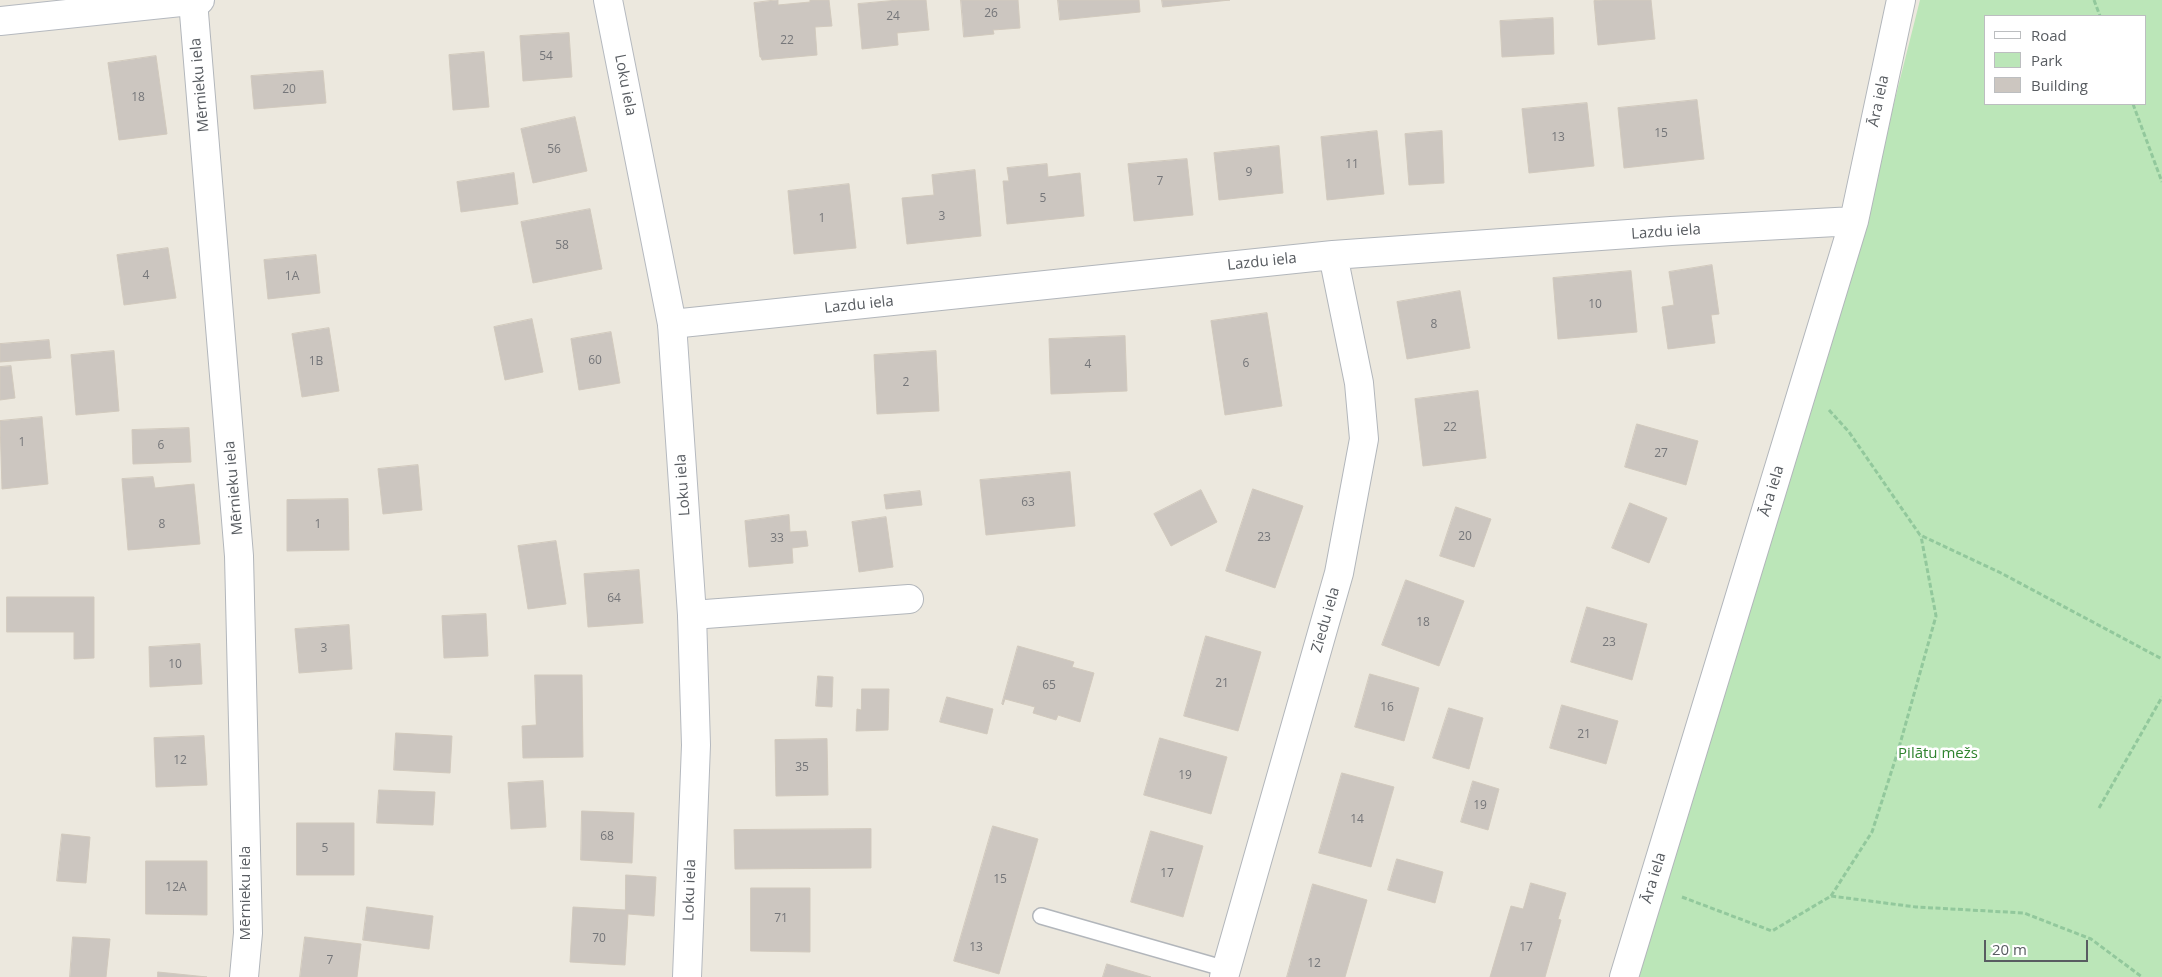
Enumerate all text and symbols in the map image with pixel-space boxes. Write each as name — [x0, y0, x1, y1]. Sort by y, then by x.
house number: 26 — [984, 7, 998, 21]
house number: 24 — [886, 10, 900, 24]
legend — [1984, 15, 2147, 105]
text: Road — [2031, 25, 2067, 45]
house number: 22 — [780, 34, 794, 48]
street label: Mērnieku iela — [187, 37, 213, 133]
house number: 54 — [539, 50, 553, 64]
text: Park — [2031, 50, 2062, 70]
street label: Loku iela — [610, 53, 640, 117]
street label: Āra iela — [1865, 74, 1893, 128]
text: Building — [2031, 75, 2088, 95]
house number: 20 — [282, 83, 296, 97]
house number: 18 — [131, 91, 145, 105]
house number: 15 — [1654, 127, 1668, 141]
house number: 13 — [1551, 131, 1565, 145]
house number: 56 — [547, 143, 561, 157]
house number: 11 — [1345, 158, 1359, 172]
house number: 9 — [1246, 166, 1252, 180]
house number: 7 — [1157, 175, 1163, 189]
house number: 5 — [1040, 192, 1046, 206]
house number: 3 — [939, 210, 945, 224]
house number: 1 — [819, 212, 825, 226]
street label: Lazdu iela — [1631, 221, 1701, 243]
house number: 58 — [555, 239, 569, 253]
street label: Lazdu iela — [1226, 249, 1298, 275]
house number: 4 — [143, 269, 149, 283]
house number: 1A — [285, 270, 299, 284]
street label: Lazdu iela — [823, 292, 895, 318]
house number: 10 — [1588, 298, 1602, 312]
house number: 8 — [1431, 318, 1437, 332]
house number: 60 — [588, 354, 602, 368]
house number: 1B — [309, 355, 323, 369]
house number: 6 — [1243, 357, 1249, 371]
house number: 4 — [1085, 358, 1091, 372]
house number: 2 — [903, 376, 909, 390]
house number: 22 — [1443, 421, 1457, 435]
house number: 1 — [19, 436, 25, 450]
house number: 6 — [158, 439, 164, 453]
street label: Mērnieku iela — [221, 440, 247, 536]
house number: 27 — [1654, 447, 1668, 461]
street label: Loku iela — [672, 453, 694, 517]
street label: Āra iela — [1756, 463, 1788, 519]
house number: 63 — [1021, 496, 1035, 510]
house number: 8 — [159, 518, 165, 532]
house number: 1 — [315, 518, 321, 532]
house number: 20 — [1458, 530, 1472, 544]
house number: 23 — [1257, 531, 1271, 545]
house number: 33 — [770, 532, 784, 546]
street label: Ziedu iela — [1308, 585, 1344, 655]
house number: 64 — [607, 592, 621, 606]
house number: 18 — [1416, 616, 1430, 630]
house number: 23 — [1602, 636, 1616, 650]
house number: 3 — [321, 642, 327, 656]
house number: 10 — [168, 658, 182, 672]
house number: 21 — [1215, 677, 1229, 691]
house number: 65 — [1042, 679, 1056, 693]
house number: 16 — [1380, 701, 1394, 715]
house number: 21 — [1577, 728, 1591, 742]
park label: Pilātu mežs — [1898, 745, 1978, 763]
house number: 12 — [173, 754, 187, 768]
house number: 35 — [795, 761, 809, 775]
house number: 19 — [1178, 769, 1192, 783]
house number: 19 — [1473, 799, 1487, 813]
house number: 14 — [1350, 813, 1364, 827]
house number: 68 — [600, 830, 614, 844]
house number: 5 — [322, 842, 328, 856]
street label: Mērnieku iela — [237, 846, 255, 940]
street label: Āra iela — [1638, 850, 1670, 906]
street label: Loku iela — [680, 859, 700, 921]
house number: 17 — [1160, 867, 1174, 881]
house number: 15 — [993, 873, 1007, 887]
house number: 12A — [165, 881, 187, 895]
house number: 71 — [774, 912, 788, 926]
scale bar — [1987, 930, 2091, 962]
house number: 70 — [592, 932, 606, 946]
text: 20 m — [1992, 939, 2027, 959]
house number: 13 — [969, 941, 983, 955]
house number: 17 — [1519, 941, 1533, 955]
house number: 7 — [327, 954, 333, 968]
house number: 12 — [1307, 957, 1321, 971]

